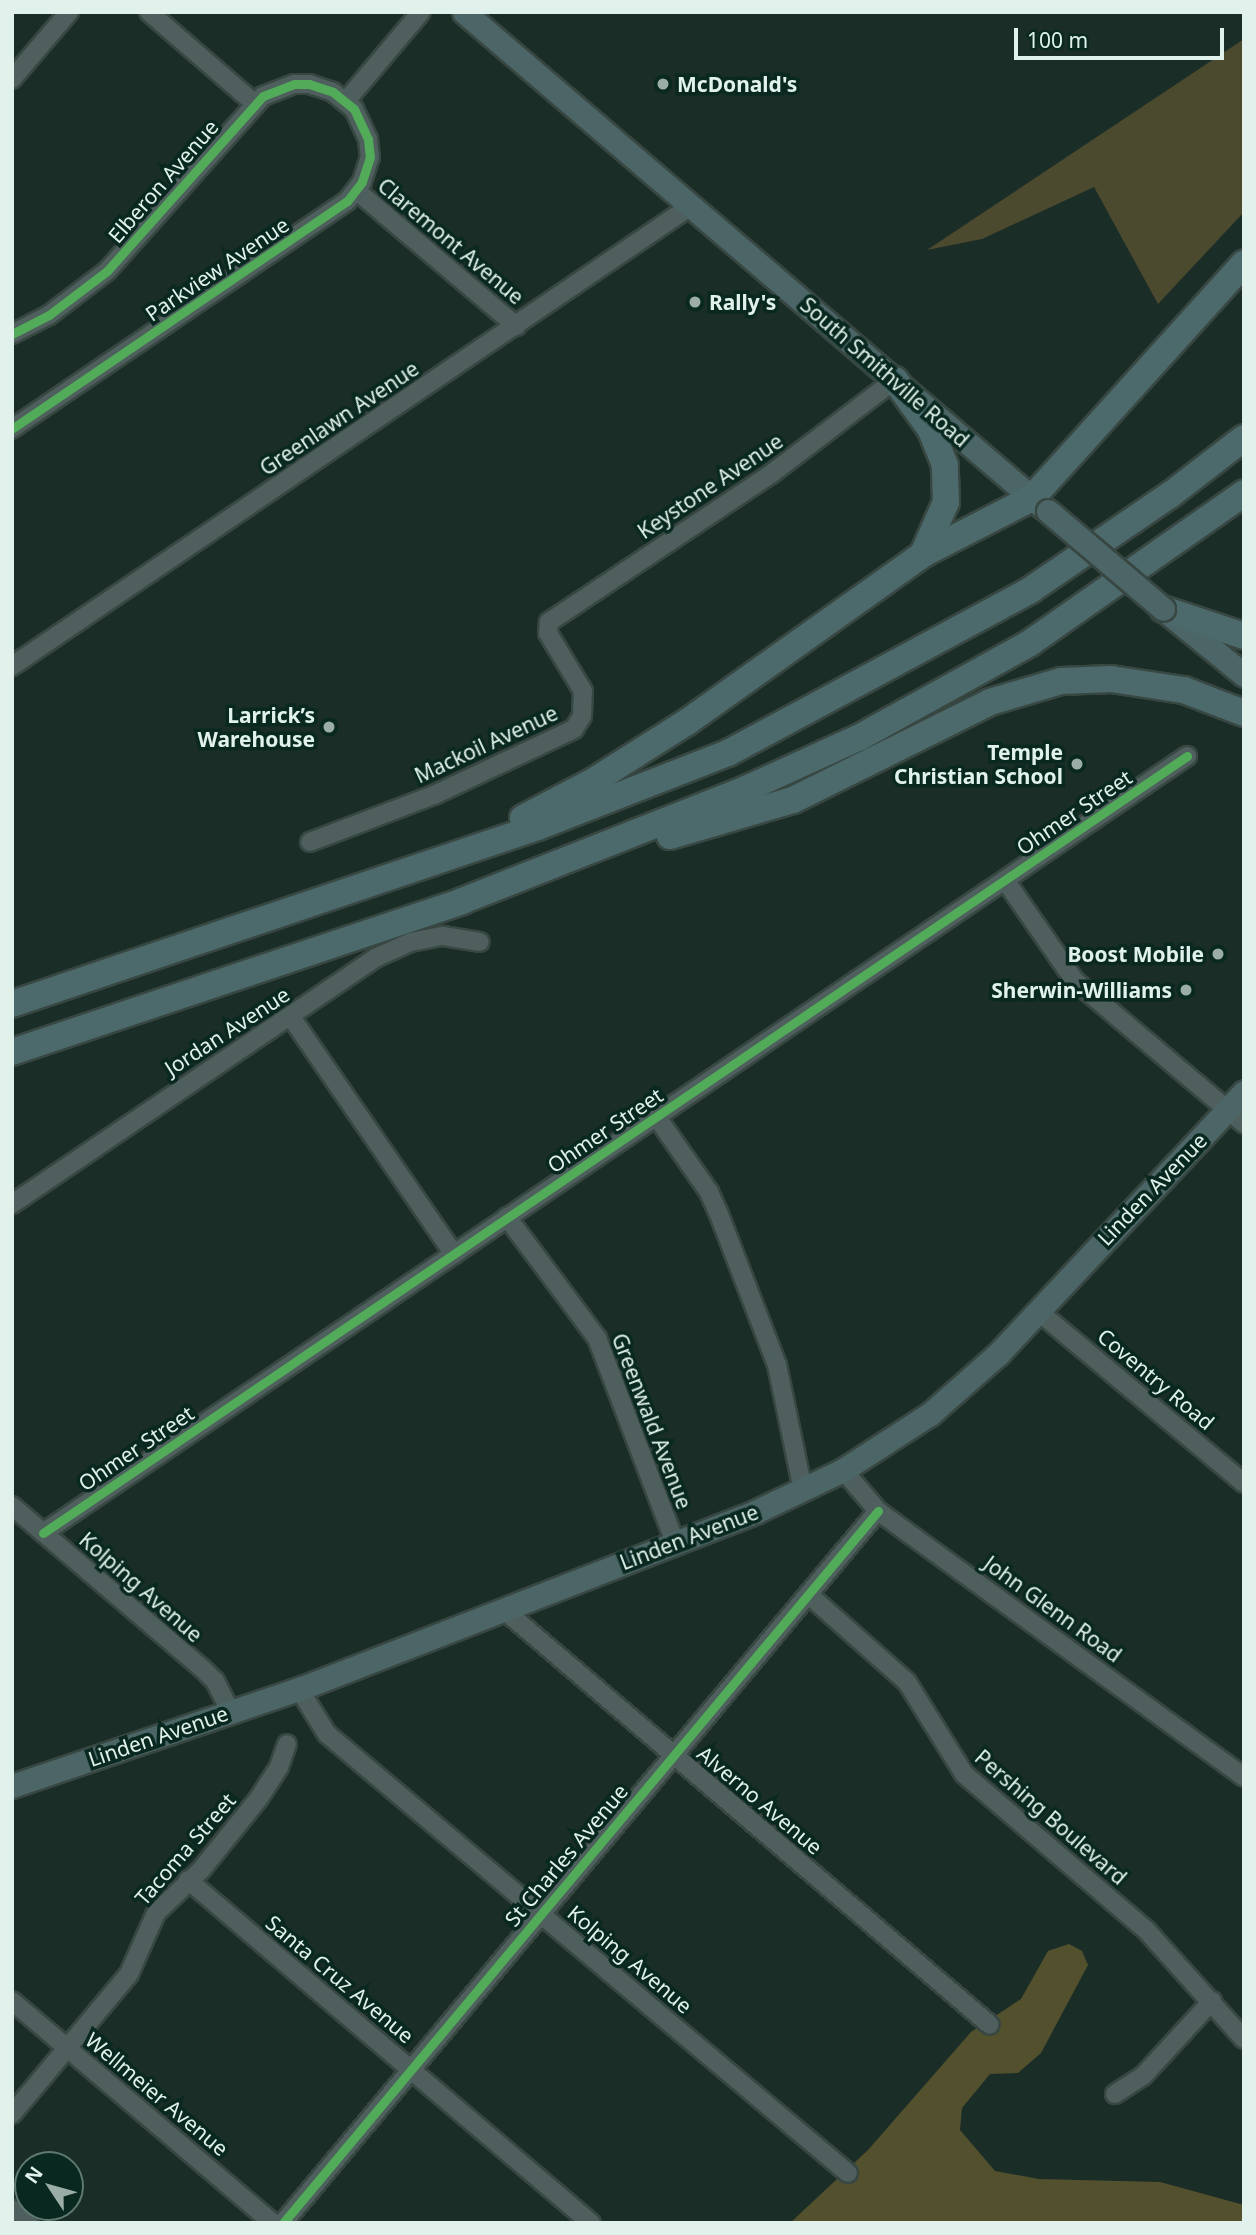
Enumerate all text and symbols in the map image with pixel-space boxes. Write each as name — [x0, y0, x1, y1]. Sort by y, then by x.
scale bar — [1018, 14, 1228, 58]
text: 100 m — [1027, 26, 1088, 54]
place label: McDonald's — [677, 71, 797, 97]
marker: McDonald's — [655, 76, 671, 92]
street label: Elberon Avenue — [103, 114, 223, 248]
street label: Claremont Avenue — [373, 173, 529, 309]
street label: Parkview Avenue — [140, 212, 294, 326]
place label: Rally's — [709, 289, 776, 315]
street label: South Smithville Road — [796, 292, 974, 452]
marker: Rally's — [687, 294, 703, 310]
street label: Greenlawn Avenue — [255, 356, 423, 480]
street label: Keystone Avenue — [633, 428, 787, 544]
street label: Mackoil Avenue — [411, 700, 561, 788]
place label: Larrick’s Warehouse — [198, 702, 315, 752]
marker: Larrick’s Warehouse — [321, 719, 337, 735]
place label: Temple Christian School — [894, 739, 1063, 789]
marker: Temple Christian School — [1069, 756, 1085, 772]
street label: Ohmer Street — [1012, 764, 1136, 860]
place label: Boost Mobile — [1067, 941, 1204, 967]
marker: Boost Mobile — [1210, 946, 1226, 962]
place label: Sherwin-Williams — [991, 977, 1172, 1003]
street label: Jordan Avenue — [160, 981, 294, 1081]
marker: Sherwin-Williams — [1178, 982, 1194, 998]
street label: Ohmer Street — [543, 1082, 667, 1178]
street label: Linden Avenue — [1092, 1128, 1212, 1250]
street label: Coventry Road — [1093, 1323, 1219, 1435]
street label: Greenwald Avenue — [607, 1330, 697, 1512]
street label: Ohmer Street — [74, 1400, 198, 1496]
street label: Linden Avenue — [616, 1499, 762, 1575]
street label: Kolping Avenue — [74, 1527, 208, 1647]
street label: John Glenn Road — [979, 1551, 1127, 1667]
street label: Linden Avenue — [85, 1700, 231, 1772]
street label: Alverno Avenue — [693, 1741, 827, 1859]
street label: Pershing Boulevard — [970, 1744, 1132, 1890]
street label: St Charles Avenue — [499, 1779, 633, 1931]
street label: Tacoma Street — [130, 1788, 240, 1910]
street label: Kolping Avenue — [563, 1900, 697, 2018]
street label: Santa Cruz Avenue — [261, 1910, 419, 2048]
street label: Wellmeier Avenue — [81, 2027, 233, 2161]
north arrow — [14, 2151, 84, 2221]
text: N — [19, 2161, 49, 2189]

